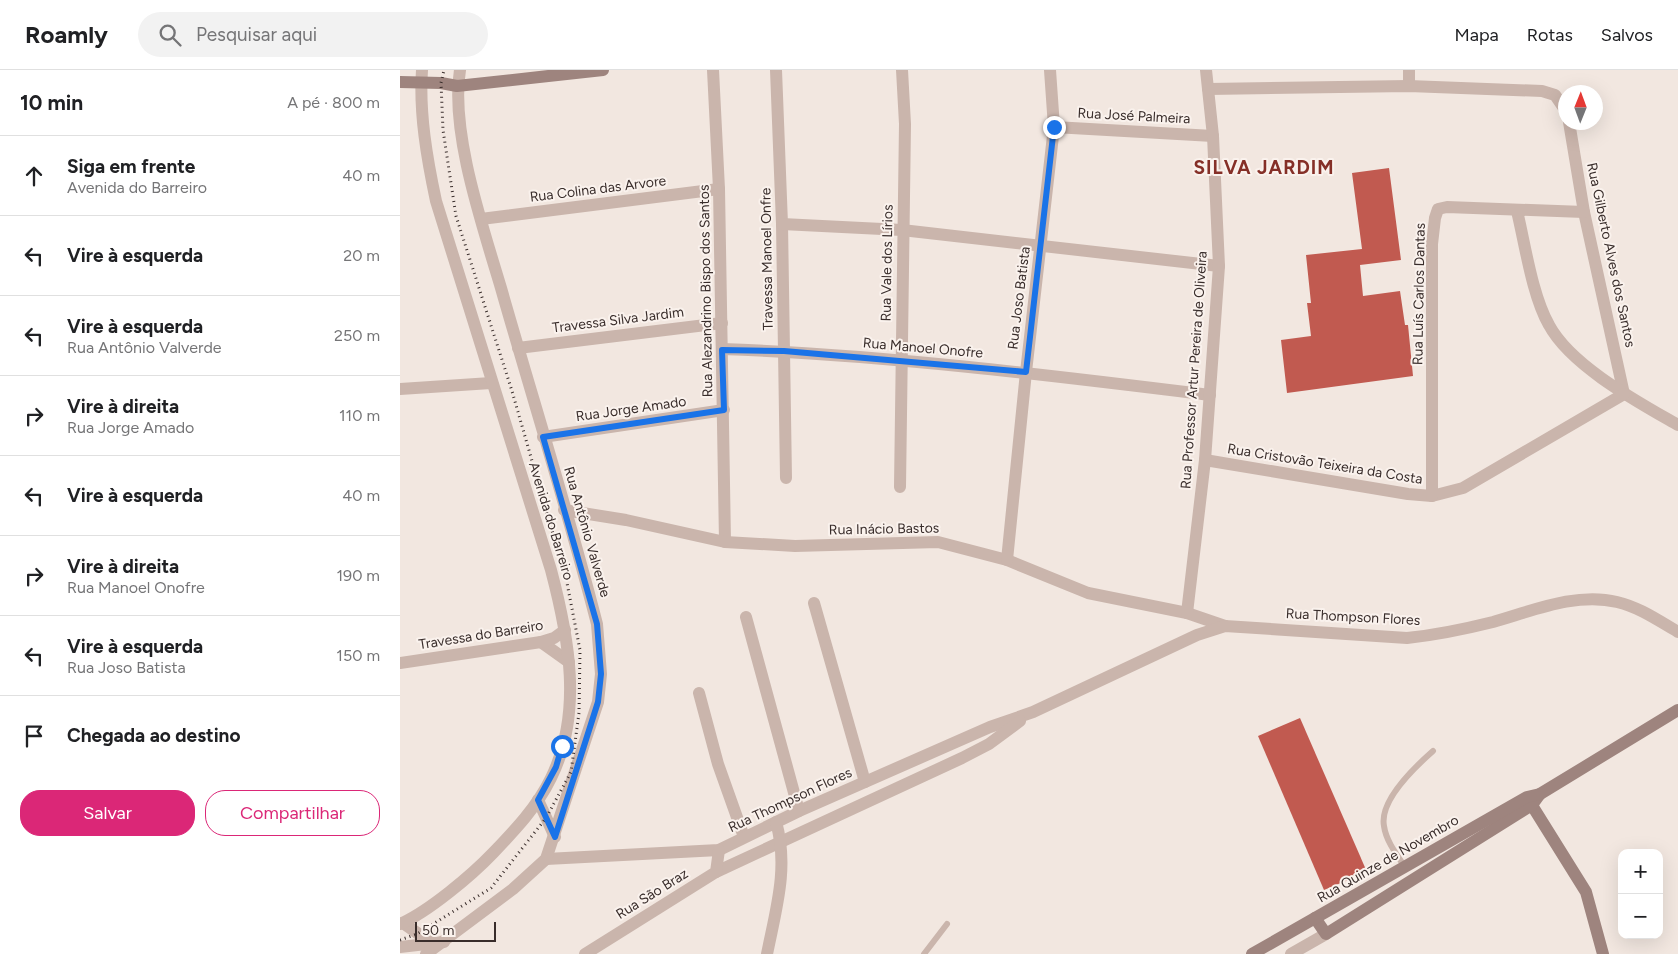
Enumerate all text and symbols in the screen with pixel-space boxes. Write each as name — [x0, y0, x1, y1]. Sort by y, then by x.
search box — [138, 12, 488, 57]
text: Roamly — [25, 20, 108, 49]
icon: search — [156, 21, 184, 49]
text: Pesquisar aqui — [196, 23, 317, 46]
text: Mapa — [1455, 24, 1499, 46]
text: Rotas — [1527, 24, 1573, 46]
text: Salvos — [1601, 24, 1653, 46]
north arrow — [1558, 85, 1603, 130]
text: 10 min — [20, 90, 83, 115]
text: A pé · 800 m — [287, 93, 380, 112]
street label: Rua José Palmeira — [1077, 105, 1191, 127]
route end — [1043, 116, 1066, 139]
text: Siga em frente — [67, 155, 195, 178]
district label: SILVA JARDIM — [1194, 156, 1334, 179]
street label: Rua Gilberto Alves dos Santos — [1583, 161, 1639, 349]
icon: ahead — [20, 162, 48, 190]
text: 40 m — [342, 166, 380, 185]
street label: Rua Colina das Arvore — [529, 172, 668, 206]
text: Avenida do Barreiro — [67, 178, 207, 197]
street label: Rua Alezandrino Bispo dos Santos — [696, 185, 716, 397]
street label: Travessa Manoel Onfre — [757, 187, 777, 330]
street label: Rua Vale dos Lírios — [877, 204, 897, 322]
street label: Rua Luís Carlos Dantas — [1409, 223, 1429, 365]
icon: left — [20, 242, 48, 270]
text: Vire à esquerda — [67, 244, 203, 267]
street label: Rua Joso Batista — [1004, 245, 1034, 351]
text: 20 m — [343, 246, 380, 265]
street label: Rua Professor Artur Pereira de Oliveira — [1177, 250, 1211, 490]
street label: Travessa Silva Jardim — [551, 303, 685, 337]
text: Vire à esquerda — [67, 315, 203, 338]
icon: left — [20, 322, 48, 350]
text: 250 m — [334, 326, 380, 345]
street label: Rua Manoel Onofre — [862, 334, 984, 362]
text: Rua Antônio Valverde — [67, 338, 222, 357]
street label: Rua Jorge Amado — [575, 393, 687, 425]
text: Vire à direita — [67, 395, 179, 418]
icon: right — [20, 402, 48, 430]
text: 110 m — [339, 406, 380, 425]
text: Rua Jorge Amado — [67, 418, 194, 437]
street label: Rua Cristovão Teixeira da Costa — [1226, 440, 1424, 488]
street label: Avenida do Barreiro — [525, 460, 577, 582]
street label: Rua Antônio Valverde — [560, 465, 614, 600]
icon: left — [20, 482, 48, 510]
text: Vire à esquerda — [67, 484, 203, 507]
text: 40 m — [342, 486, 380, 505]
street label: Rua Inácio Bastos — [829, 520, 939, 538]
text: Vire à direita — [67, 555, 179, 578]
icon: right — [20, 562, 48, 590]
text: 190 m — [337, 566, 380, 585]
text: Rua Manoel Onofre — [67, 578, 205, 597]
street label: Rua Thompson Flores — [1285, 605, 1421, 629]
street label: Travessa do Barreiro — [417, 617, 545, 653]
text: Vire à esquerda — [67, 635, 203, 658]
icon: left — [20, 642, 48, 670]
text: 150 m — [336, 646, 380, 665]
text: Rua Joso Batista — [67, 658, 186, 677]
icon: arrive — [20, 722, 48, 750]
text: Chegada ao destino — [67, 724, 240, 747]
route start — [551, 735, 574, 758]
street label: Rua Thompson Flores — [725, 764, 855, 836]
button: Salvar — [20, 790, 195, 836]
button: Compartilhar — [205, 790, 380, 836]
street label: Rua Quinze de Novembro — [1314, 811, 1462, 907]
map controls — [1618, 849, 1663, 939]
button: + — [1618, 849, 1663, 894]
street label: Rua São Braz — [613, 865, 691, 923]
button: − — [1618, 894, 1663, 939]
scale bar — [415, 919, 496, 942]
text: 50 m — [422, 922, 454, 939]

